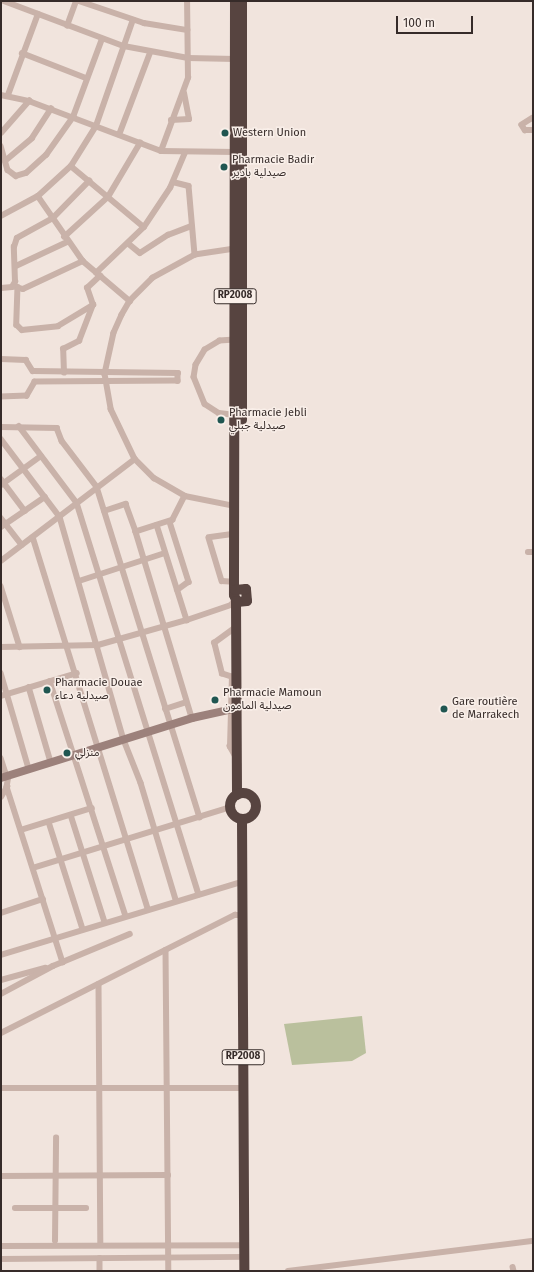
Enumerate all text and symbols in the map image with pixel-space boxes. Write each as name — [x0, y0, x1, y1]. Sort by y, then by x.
scale bar — [398, 8, 475, 34]
text: 100 m — [403, 16, 435, 30]
place label: Western Union — [233, 126, 306, 140]
marker: Western Union — [220, 128, 230, 138]
place label: Pharmacie Badir صيدلية بادير — [232, 154, 314, 180]
marker: Pharmacie Badir صيدلية بادير — [219, 162, 229, 172]
road number: RP2008 — [213, 288, 257, 304]
place label: Pharmacie Jebli صيدلية جبلي — [229, 407, 307, 433]
marker: Pharmacie Jebli صيدلية جبلي — [216, 415, 226, 425]
place label: Pharmacie Douae صيدلية دعاء — [55, 677, 142, 703]
marker: Pharmacie Douae صيدلية دعاء — [42, 685, 52, 695]
place label: Pharmacie Mamoun صيدلية المامون — [223, 687, 322, 713]
marker: Pharmacie Mamoun صيدلية المامون — [210, 695, 220, 705]
place label: Gare routière de Marrakech — [452, 696, 519, 722]
marker: Gare routière de Marrakech — [439, 704, 449, 714]
place label: منزلي — [75, 746, 100, 760]
marker: منزلي — [62, 748, 72, 758]
road number: RP2008 — [221, 1049, 265, 1065]

